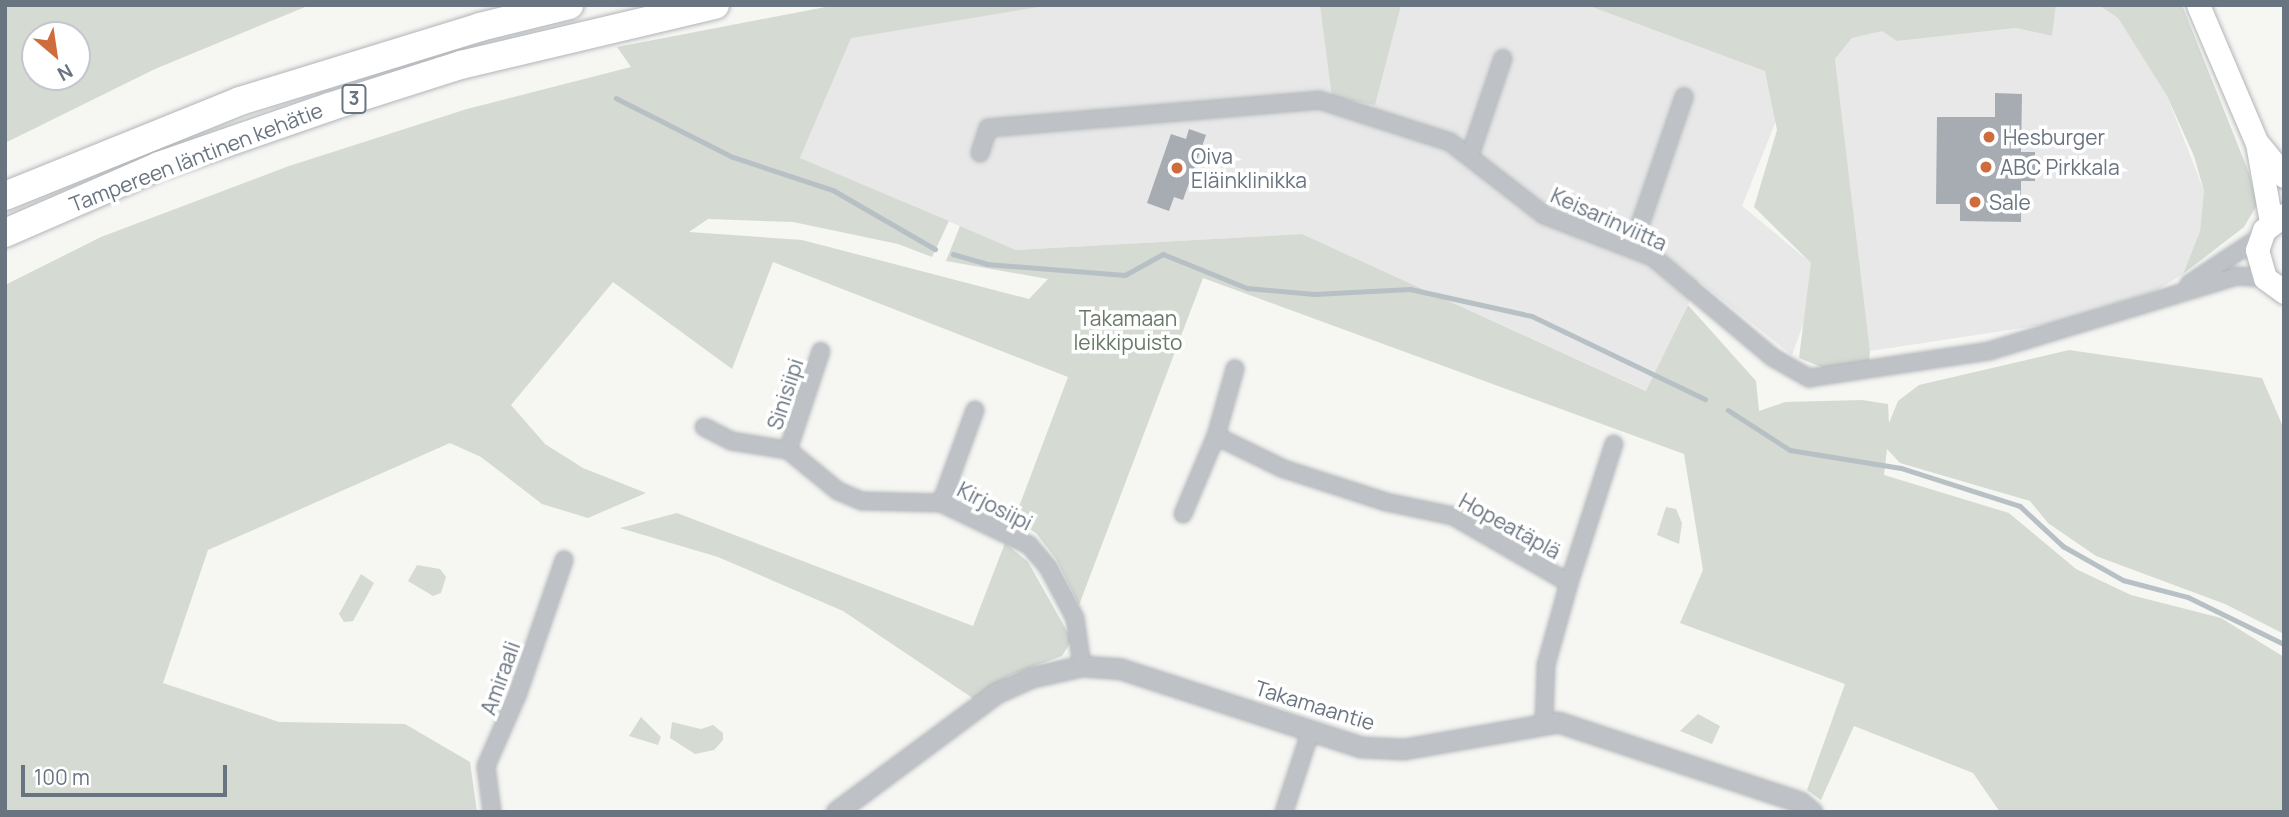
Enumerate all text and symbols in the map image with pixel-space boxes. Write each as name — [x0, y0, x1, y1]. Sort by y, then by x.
north arrow — [21, 21, 91, 91]
text: N — [53, 58, 77, 87]
road number: 3 — [340, 83, 368, 114]
street label: Tampereen läntinen kehätie — [66, 97, 326, 217]
place label: Hesburger — [2003, 124, 2105, 150]
marker: Hesburger — [1981, 129, 1997, 145]
place label: Oiva Eläinklinikka — [1191, 143, 1307, 193]
place label: ABC Pirkkala — [2000, 154, 2120, 180]
marker: ABC Pirkkala — [1978, 159, 1994, 175]
marker: Oiva Eläinklinikka — [1169, 160, 1185, 176]
street label: Keisarinviitta — [1547, 182, 1671, 256]
place label: Sale — [1989, 189, 2031, 215]
marker: Sale — [1967, 194, 1983, 210]
park label: Takamaan leikkipuisto — [1073, 305, 1183, 355]
street label: Sinisiipi — [762, 355, 808, 433]
street label: Kirjosiipi — [953, 476, 1037, 536]
street label: Hopeatäplä — [1455, 488, 1565, 564]
street label: Amiraali — [475, 638, 525, 718]
street label: Takamaantie — [1252, 675, 1378, 735]
scale bar — [24, 750, 231, 794]
text: 100 m — [34, 763, 90, 791]

